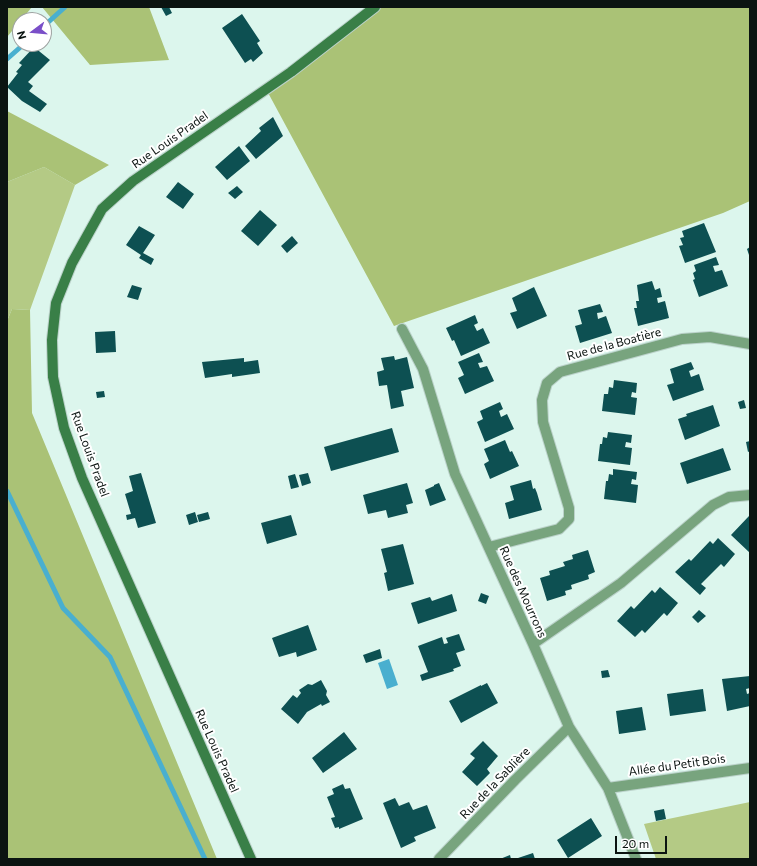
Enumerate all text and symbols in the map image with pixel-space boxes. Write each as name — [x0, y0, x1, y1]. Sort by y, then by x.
north arrow — [12, 12, 52, 52]
text: N — [14, 29, 28, 41]
street label: Rue Louis Pradel — [129, 108, 211, 172]
street label: Rue de la Boatière — [565, 325, 663, 363]
street label: Rue Louis Pradel — [68, 409, 112, 499]
street label: Rue des Mourrons — [496, 544, 550, 640]
street label: Rue Louis Pradel — [192, 707, 242, 795]
street label: Rue de la Sablière — [457, 744, 533, 822]
street label: Allée du Petit Bois — [628, 751, 726, 779]
scale bar — [617, 828, 669, 854]
text: 20 m — [622, 836, 649, 850]

